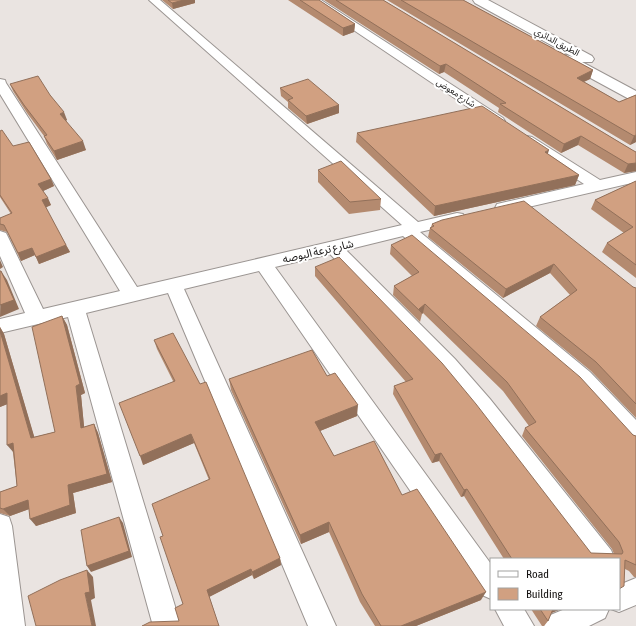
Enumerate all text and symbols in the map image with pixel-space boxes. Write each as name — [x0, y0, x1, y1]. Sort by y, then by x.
street label: الطريق الدائري — [532, 26, 581, 60]
street label: شارع معوض — [434, 77, 477, 111]
street label: شارع ترعة البوصه — [281, 237, 355, 267]
legend — [490, 558, 620, 610]
text: Road — [526, 567, 549, 581]
text: Building — [526, 587, 564, 601]

